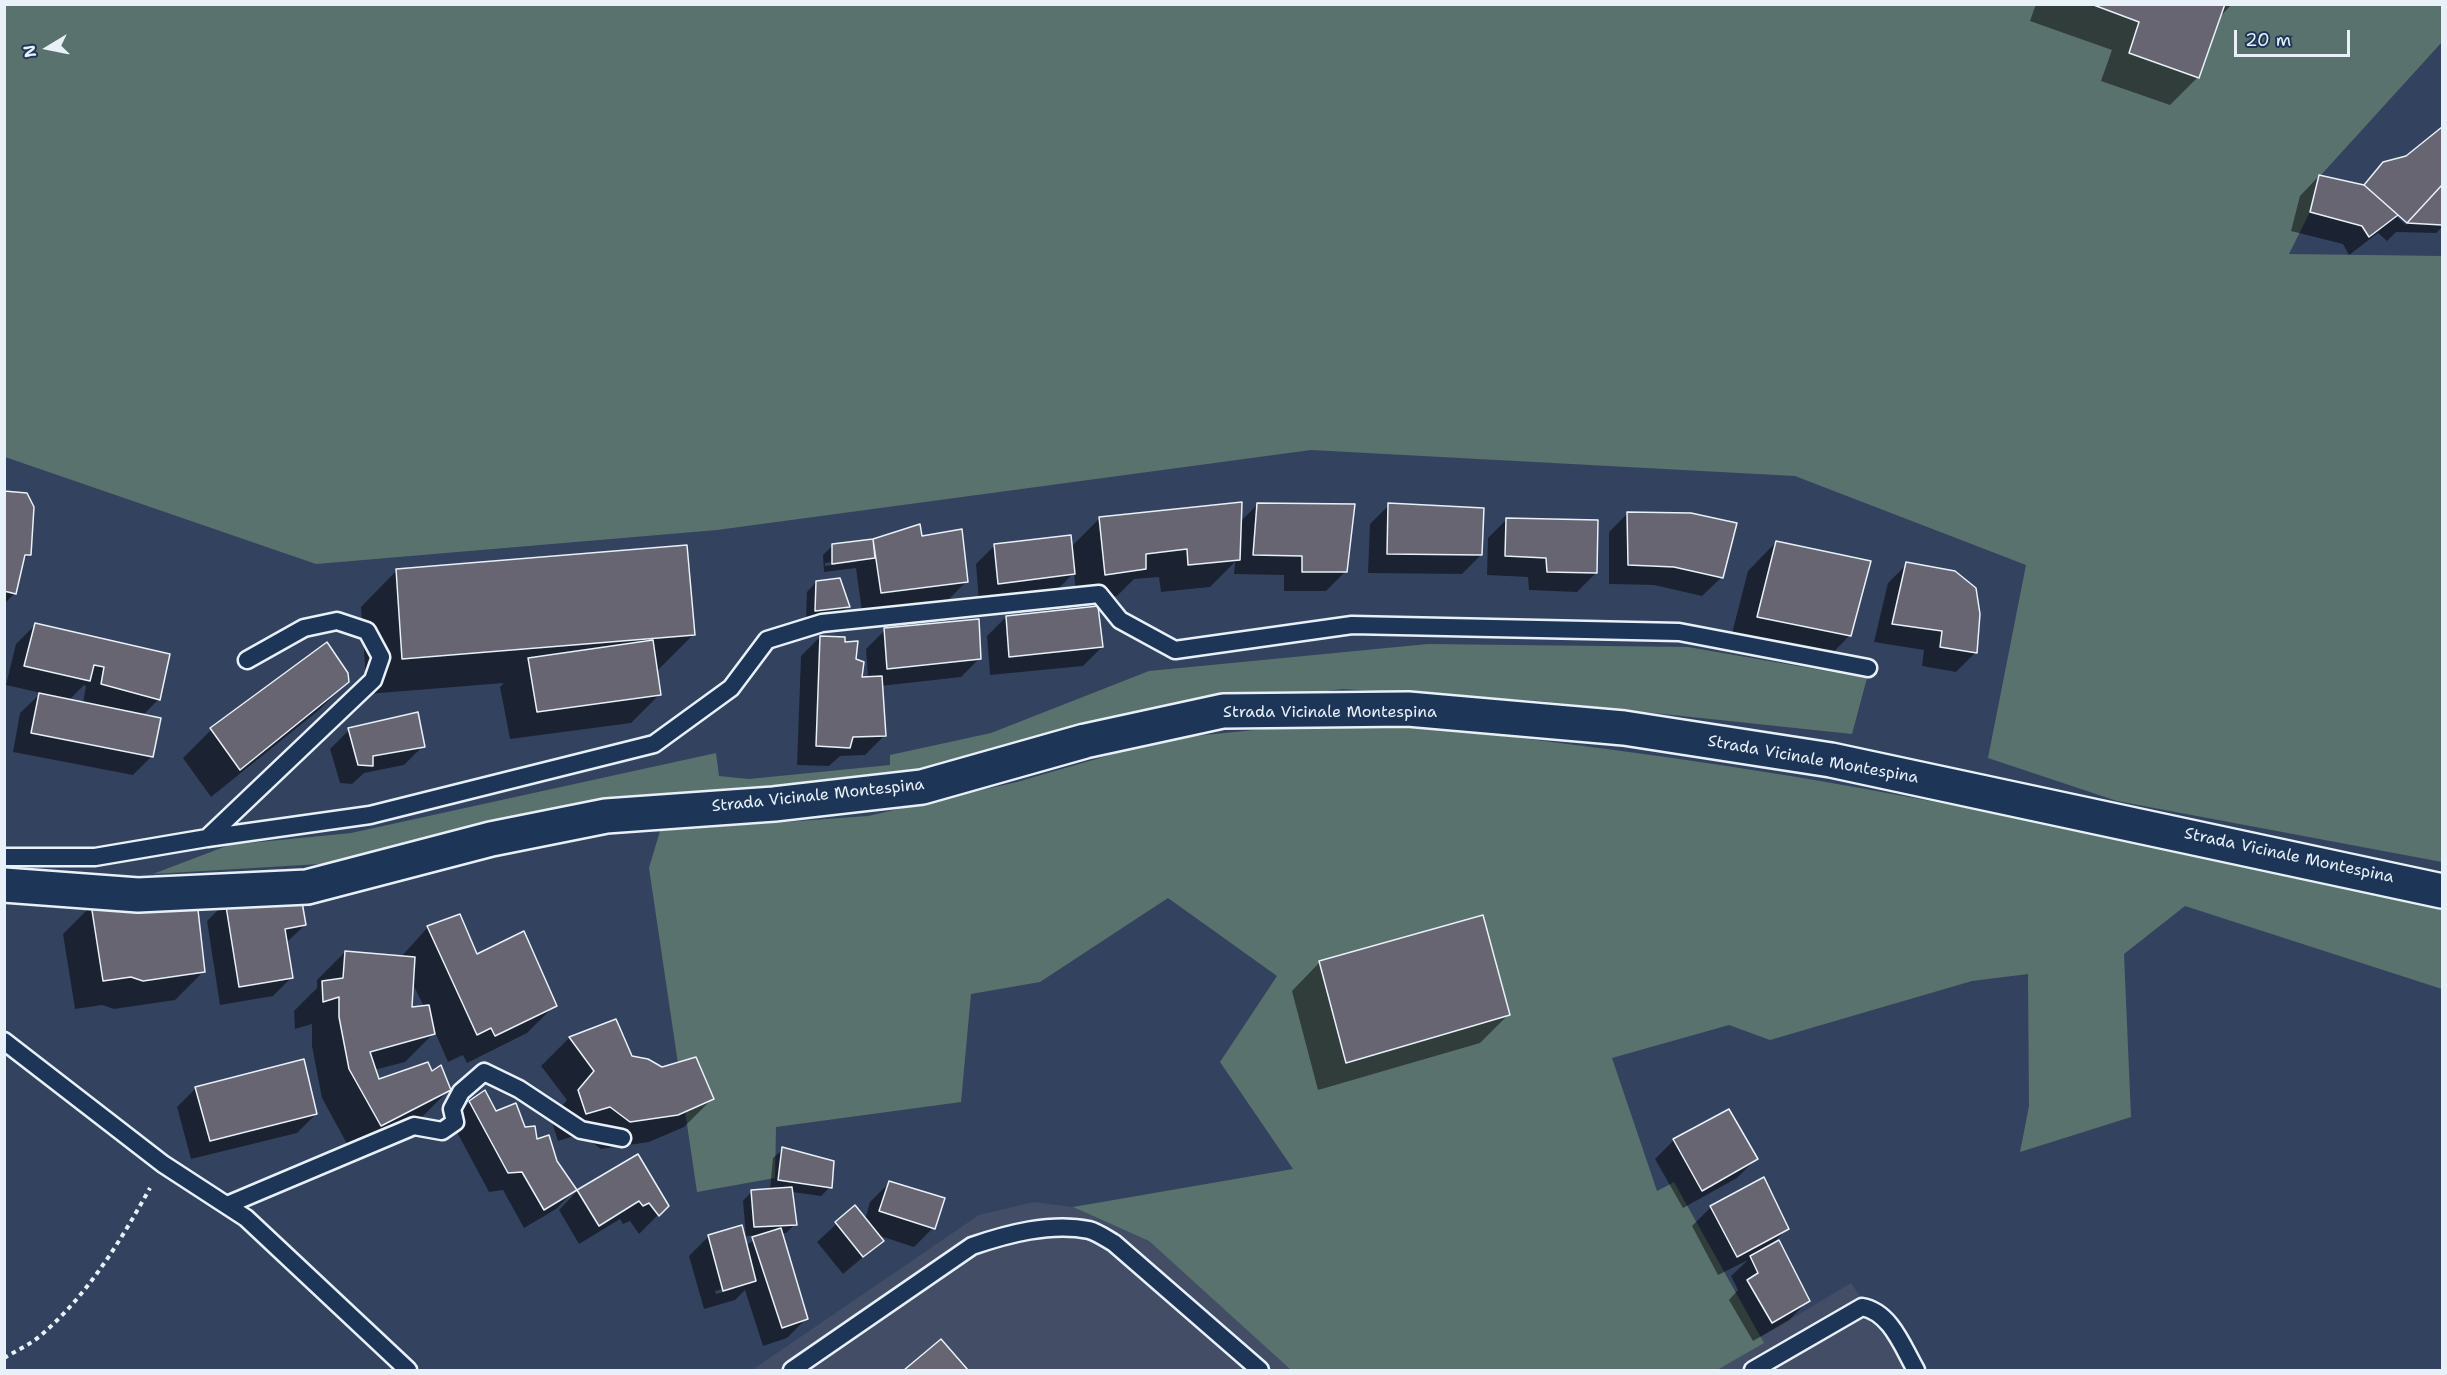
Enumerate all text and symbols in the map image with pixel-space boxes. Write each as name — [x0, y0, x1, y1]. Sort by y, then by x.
north arrow — [18, 18, 78, 78]
scale bar — [2237, 18, 2352, 56]
text: 20 m — [2245, 28, 2291, 52]
text: N — [18, 43, 41, 59]
street label: Strada Vicinale Montespina — [1223, 703, 1437, 723]
street label: Strada Vicinale Montespina — [1706, 732, 1920, 788]
street label: Strada Vicinale Montespina — [711, 775, 925, 817]
street label: Strada Vicinale Montespina — [2182, 824, 2396, 888]

